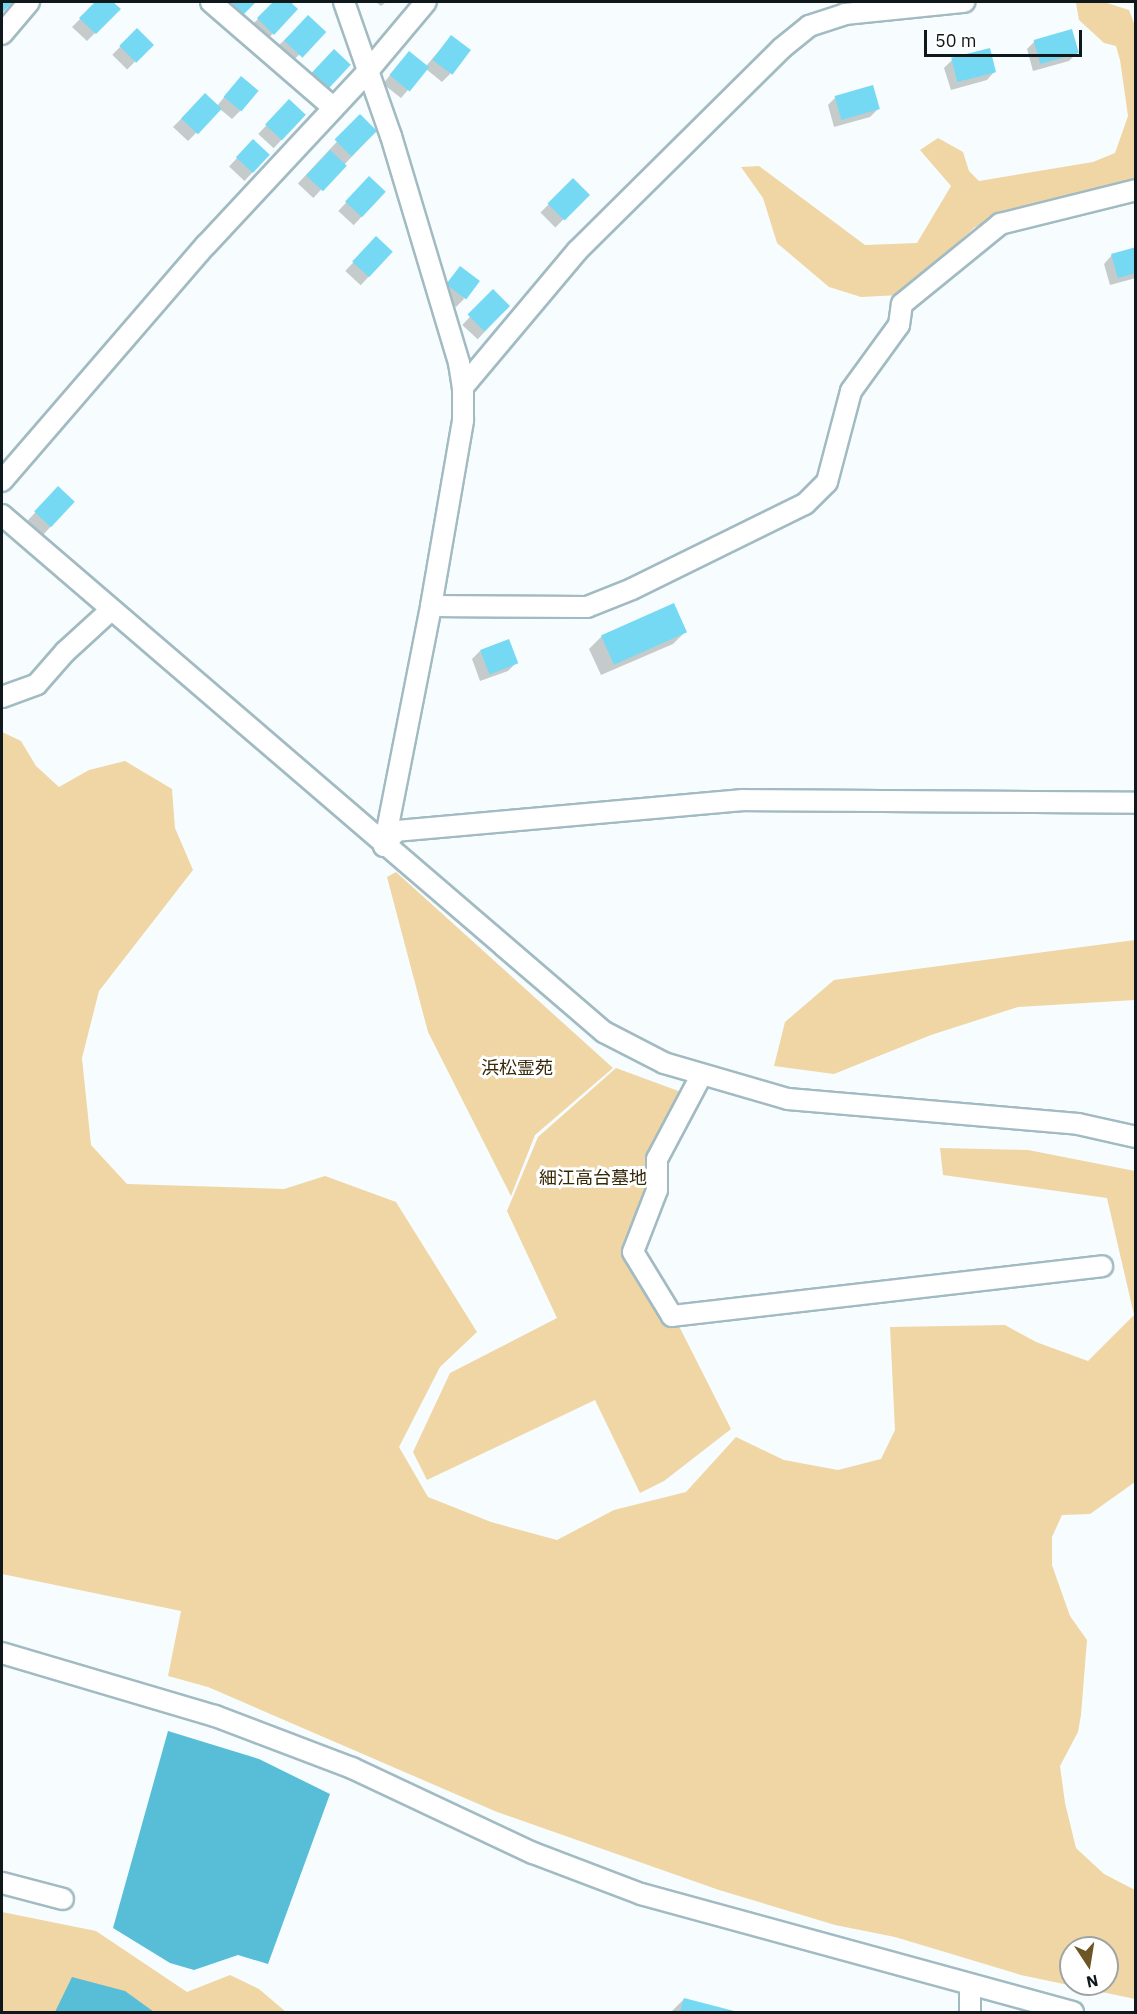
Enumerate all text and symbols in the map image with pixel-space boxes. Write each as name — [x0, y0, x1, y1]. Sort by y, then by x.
scale bar — [927, 18, 1084, 56]
text: 50 m — [935, 29, 977, 52]
park label: 浜松霊苑 — [481, 1057, 553, 1079]
park label: 細江高台墓地 — [539, 1167, 647, 1189]
north arrow — [1059, 1936, 1119, 1996]
text: N — [1085, 1971, 1100, 1993]

